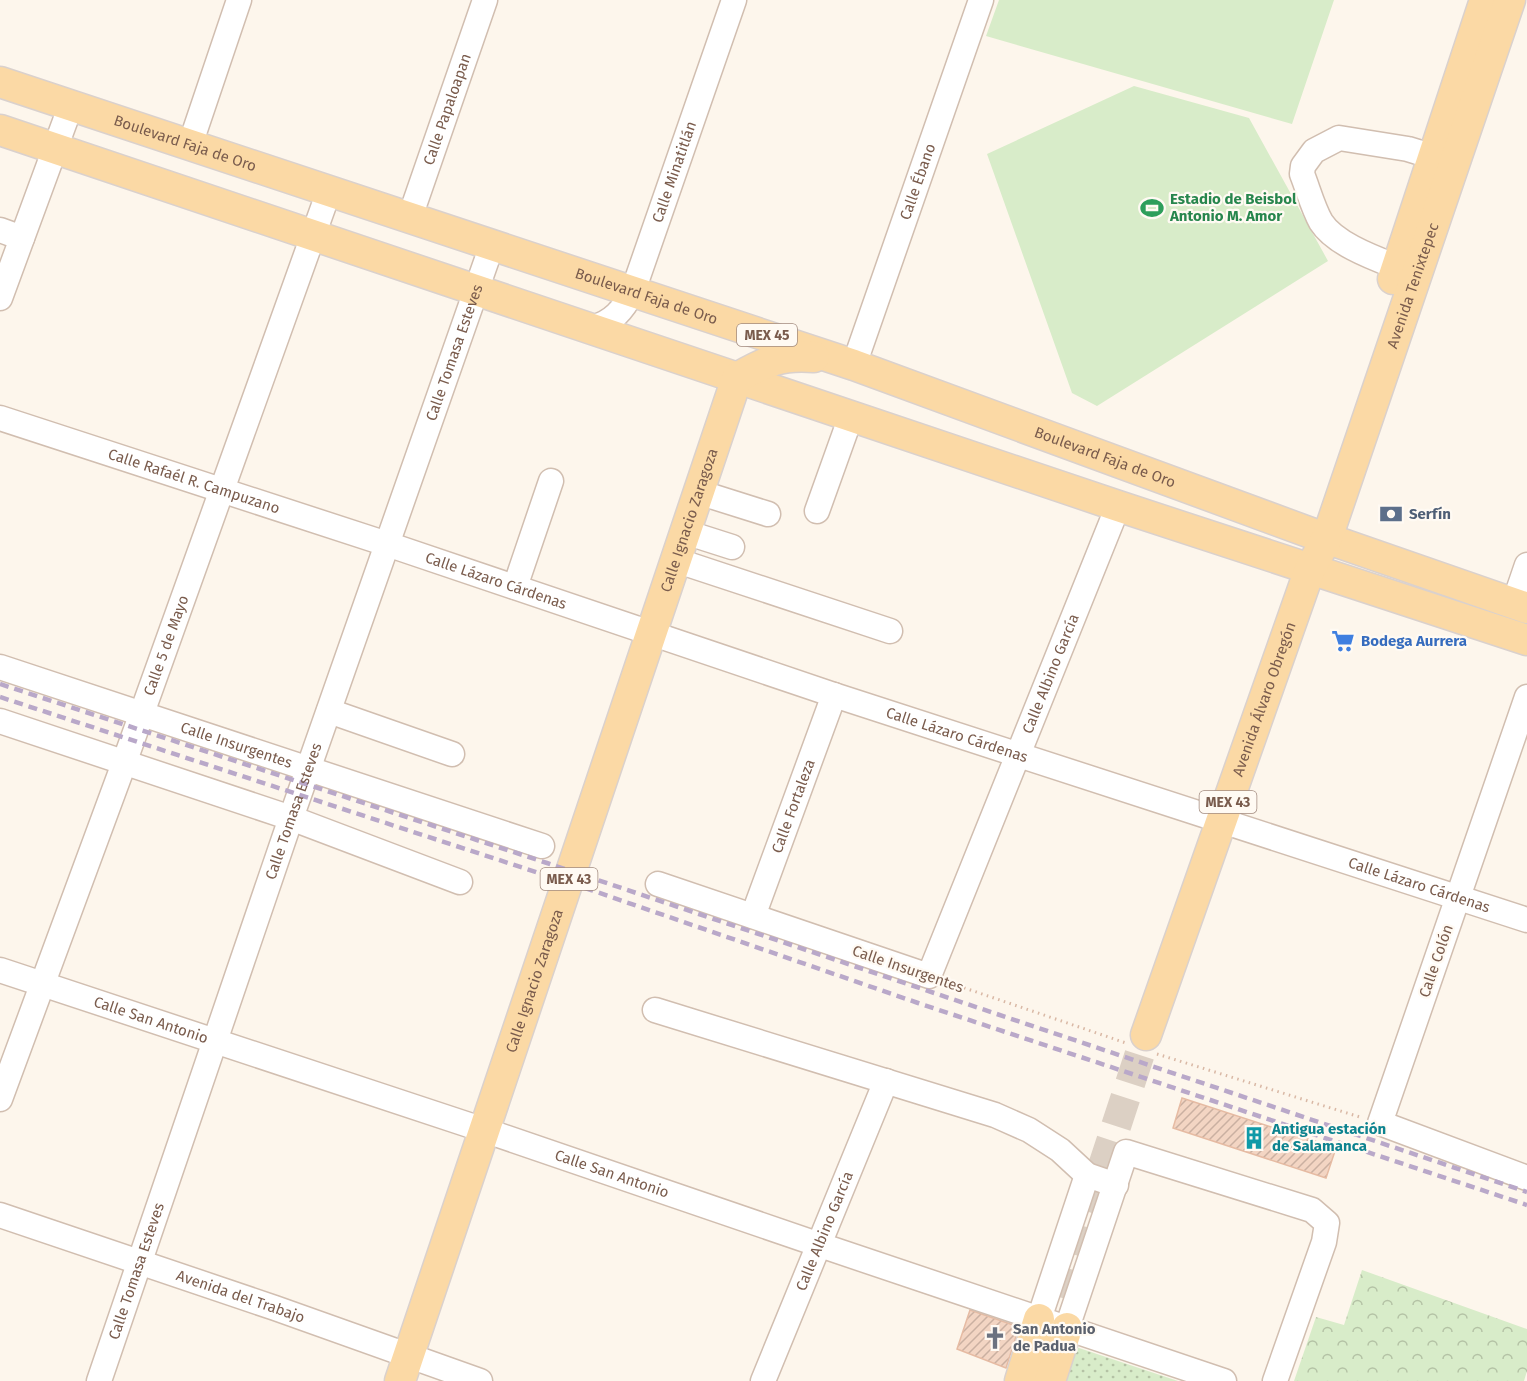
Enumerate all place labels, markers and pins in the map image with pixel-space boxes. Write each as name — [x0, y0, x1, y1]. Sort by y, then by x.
place label: Estadio de Beisbol Antonio M. Amor — [1169, 190, 1297, 225]
sports icon: Estadio de Beisbol Antonio M. Amor — [1139, 195, 1165, 221]
bank icon: Serfín — [1378, 501, 1404, 527]
place label: Serfín — [1409, 505, 1451, 523]
supermarket icon: Bodega Aurrera — [1330, 628, 1356, 654]
place label: Bodega Aurrera — [1361, 632, 1467, 650]
place label: Antigua estación de Salamanca — [1271, 1120, 1386, 1155]
building icon: Antigua estación de Salamanca — [1241, 1125, 1267, 1151]
place label: San Antonio de Padua — [1013, 1320, 1096, 1355]
church icon: San Antonio de Padua — [982, 1325, 1008, 1351]

